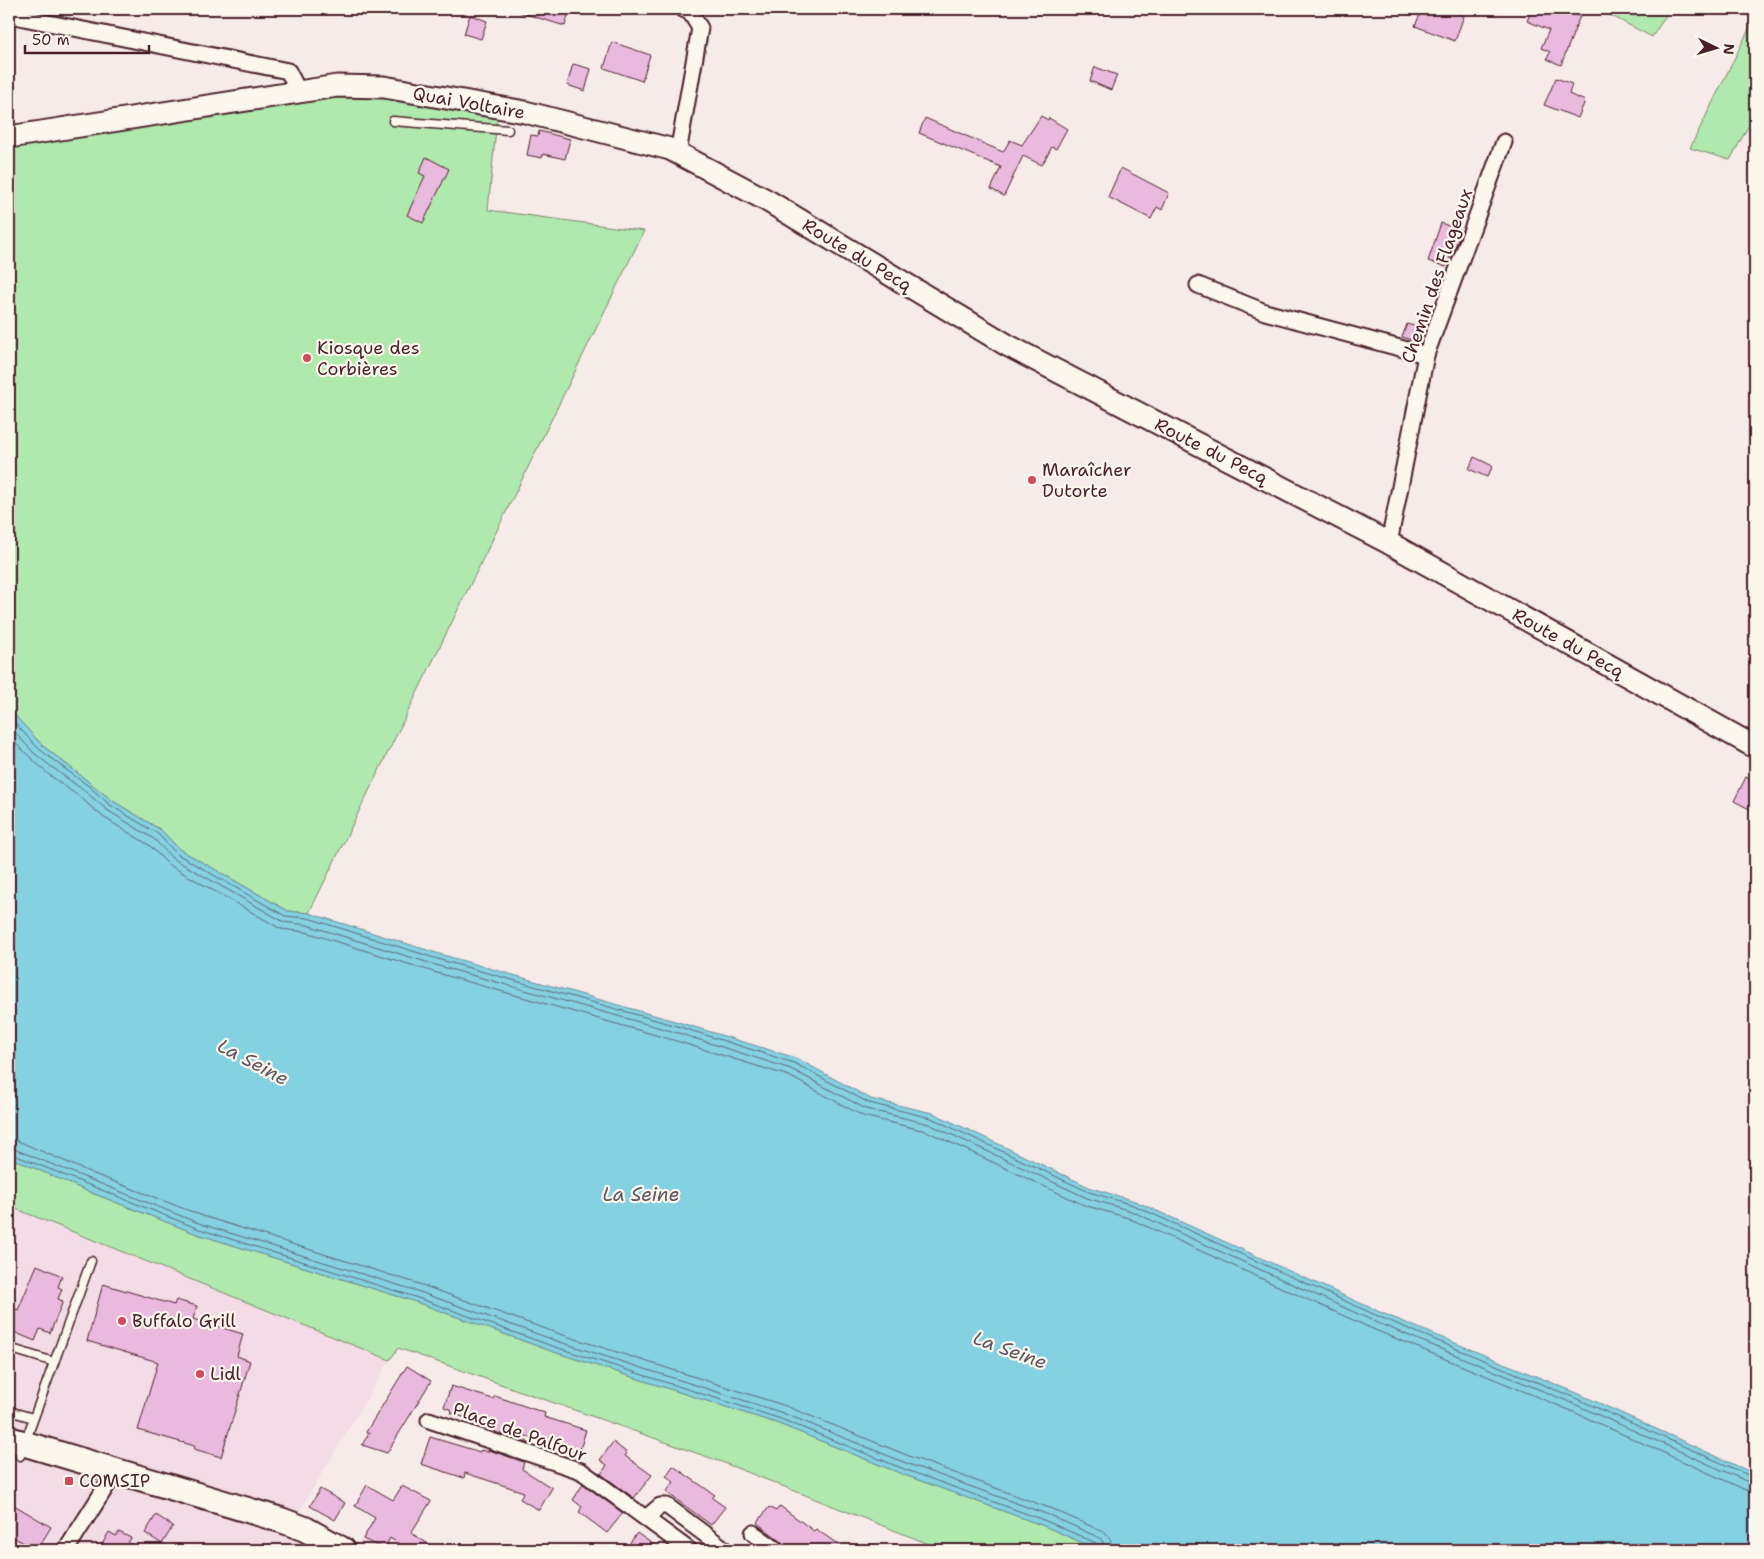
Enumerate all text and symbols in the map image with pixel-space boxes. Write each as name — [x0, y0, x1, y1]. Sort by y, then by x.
scale bar — [25, 22, 149, 54]
north arrow — [1692, 22, 1742, 72]
text: 50 m — [32, 30, 70, 50]
text: N — [1720, 43, 1738, 55]
street label: Quai Voltaire — [411, 81, 527, 125]
street label: Chemin des Flageaux — [1396, 185, 1478, 367]
street label: Route du Pecq — [798, 213, 917, 298]
place label: Kiosque des Corbières — [317, 336, 420, 381]
marker: Kiosque des Corbières — [301, 352, 313, 364]
street label: Route du Pecq — [1151, 412, 1273, 490]
place label: Maraîcher Dutorte — [1042, 458, 1132, 503]
marker: Maraîcher Dutorte — [1026, 474, 1038, 486]
street label: Route du Pecq — [1508, 603, 1629, 684]
water label: La Seine — [213, 1033, 293, 1091]
water label: La Seine — [603, 1182, 679, 1207]
place label: Buffalo Grill — [132, 1309, 237, 1333]
marker: Buffalo Grill — [116, 1315, 128, 1327]
water label: La Seine — [970, 1325, 1050, 1375]
place label: Lidl — [210, 1362, 242, 1386]
marker: Lidl — [194, 1368, 206, 1380]
street label: Place de Palfour — [450, 1397, 590, 1467]
place label: COMSIP — [79, 1469, 150, 1493]
marker: COMSIP — [63, 1475, 75, 1487]

